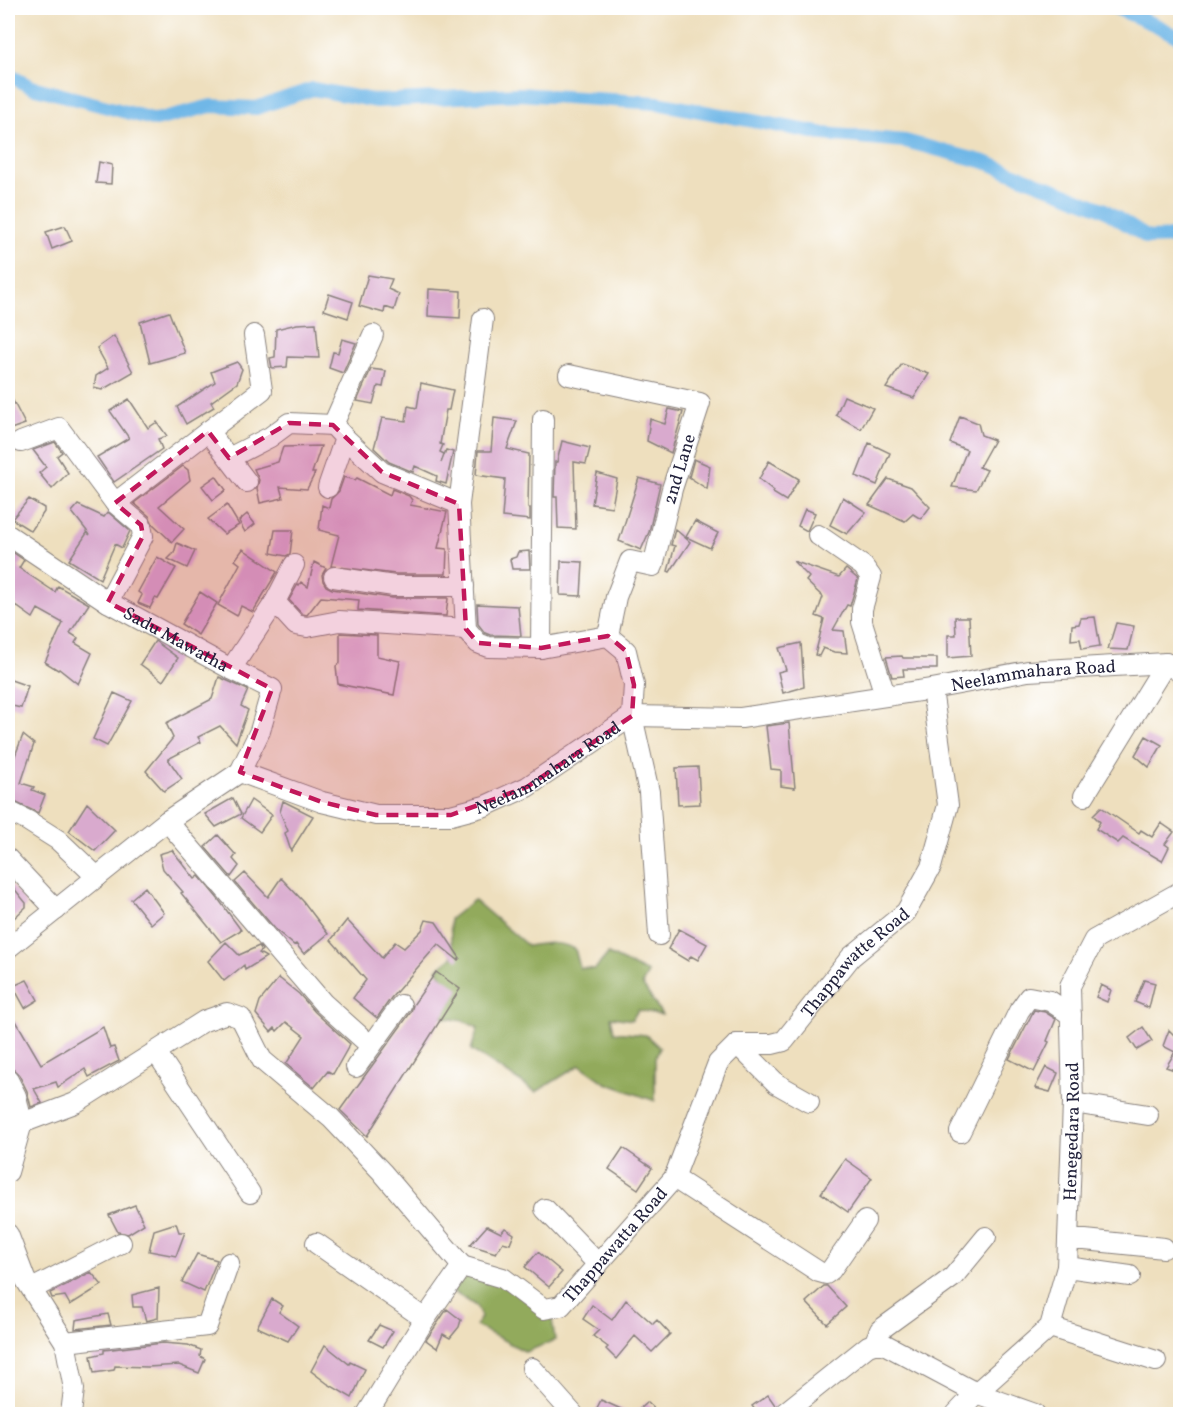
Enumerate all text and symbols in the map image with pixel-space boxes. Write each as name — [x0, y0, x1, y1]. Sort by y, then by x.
street label: 2nd Lane — [658, 431, 703, 508]
street label: Sadu Mawatha — [118, 602, 233, 679]
street label: Neelammahara Road — [949, 655, 1117, 699]
street label: Neelammahara Road — [473, 716, 626, 822]
street label: Thappawatte Road — [796, 903, 916, 1024]
street label: Henegedara Road — [1058, 1062, 1087, 1202]
street label: Thappawatta Road — [558, 1182, 674, 1309]

